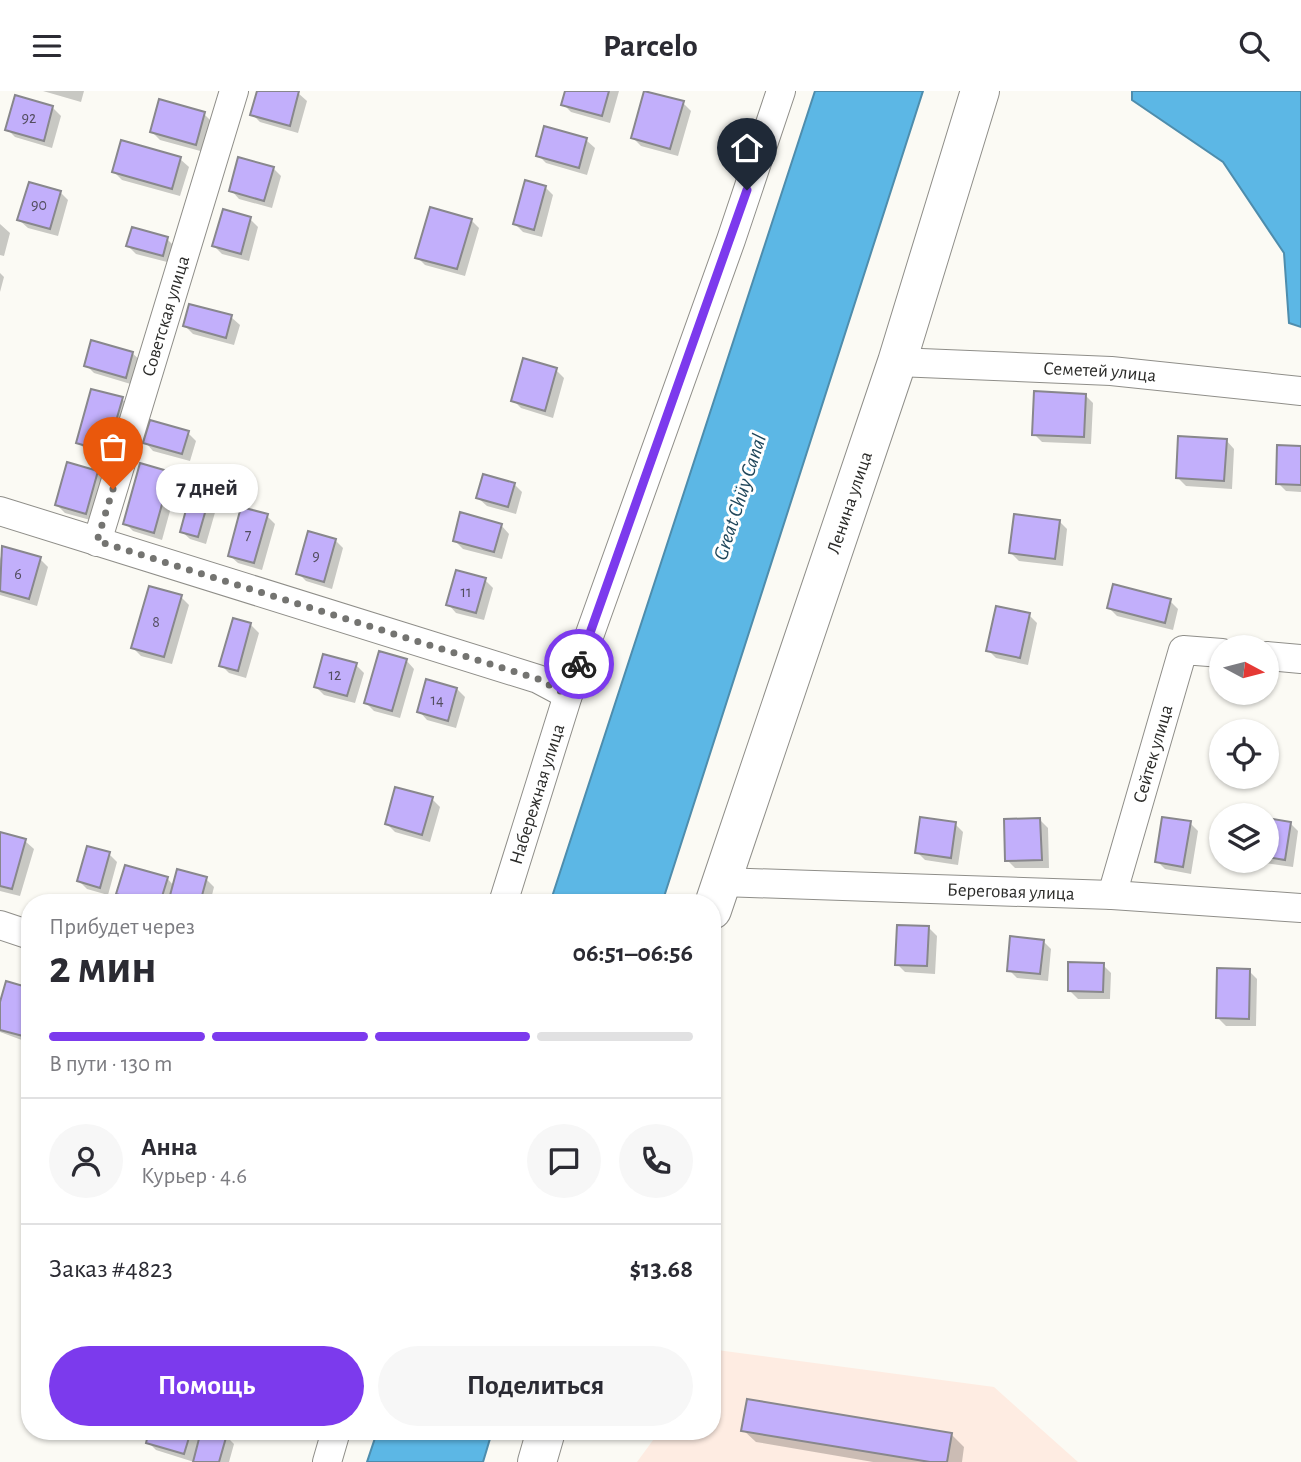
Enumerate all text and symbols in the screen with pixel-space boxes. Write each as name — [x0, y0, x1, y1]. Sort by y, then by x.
icon: menu — [28, 27, 66, 65]
icon: search — [1235, 27, 1273, 65]
text: Parcelo — [603, 30, 698, 62]
house number: 92 — [22, 110, 36, 126]
pin — [717, 118, 777, 190]
icon: home — [728, 129, 766, 167]
house number: 90 — [31, 197, 47, 213]
street label: Советская улица — [138, 253, 193, 379]
street label: Семетей улица — [1043, 359, 1158, 385]
pin — [83, 417, 143, 489]
icon: bag — [94, 428, 132, 466]
water label: Great Chüy Canal — [710, 431, 770, 563]
street label: Ленина улица — [823, 449, 876, 556]
callout: 7 дней — [155, 465, 256, 513]
text: 7 дней — [176, 477, 238, 500]
house number: 7 — [245, 527, 252, 543]
house number: 9 — [312, 548, 320, 564]
house number: 6 — [14, 566, 22, 582]
house number: 11 — [460, 584, 472, 600]
house number: 8 — [152, 614, 160, 630]
courier — [544, 629, 614, 699]
north arrow — [1209, 635, 1279, 705]
map controls — [1209, 635, 1279, 873]
icon: bike — [560, 645, 598, 683]
house number: 12 — [329, 667, 341, 683]
house number: 14 — [430, 692, 444, 708]
street label: Сейтек улица — [1130, 702, 1176, 805]
button: locate — [1209, 719, 1279, 789]
street label: Набережная улица — [506, 721, 568, 867]
button: layers — [1209, 803, 1279, 873]
street label: Береговая улица — [947, 880, 1075, 903]
text: Прибудет через — [49, 916, 195, 939]
text: 06:51–06:56 — [573, 940, 693, 966]
text: 2 мин — [49, 945, 157, 991]
text: В пути · 130 m — [49, 1053, 172, 1076]
button: person — [49, 1124, 123, 1198]
button: chat — [527, 1124, 601, 1198]
button: phone — [619, 1124, 693, 1198]
text: Анна — [141, 1134, 197, 1160]
text: Курьер · 4.6 — [141, 1165, 247, 1188]
text: Заказ #4823 — [49, 1256, 173, 1282]
text: $13.68 — [629, 1256, 693, 1282]
button: Помощь — [49, 1346, 364, 1426]
button: Поделиться — [378, 1346, 693, 1426]

